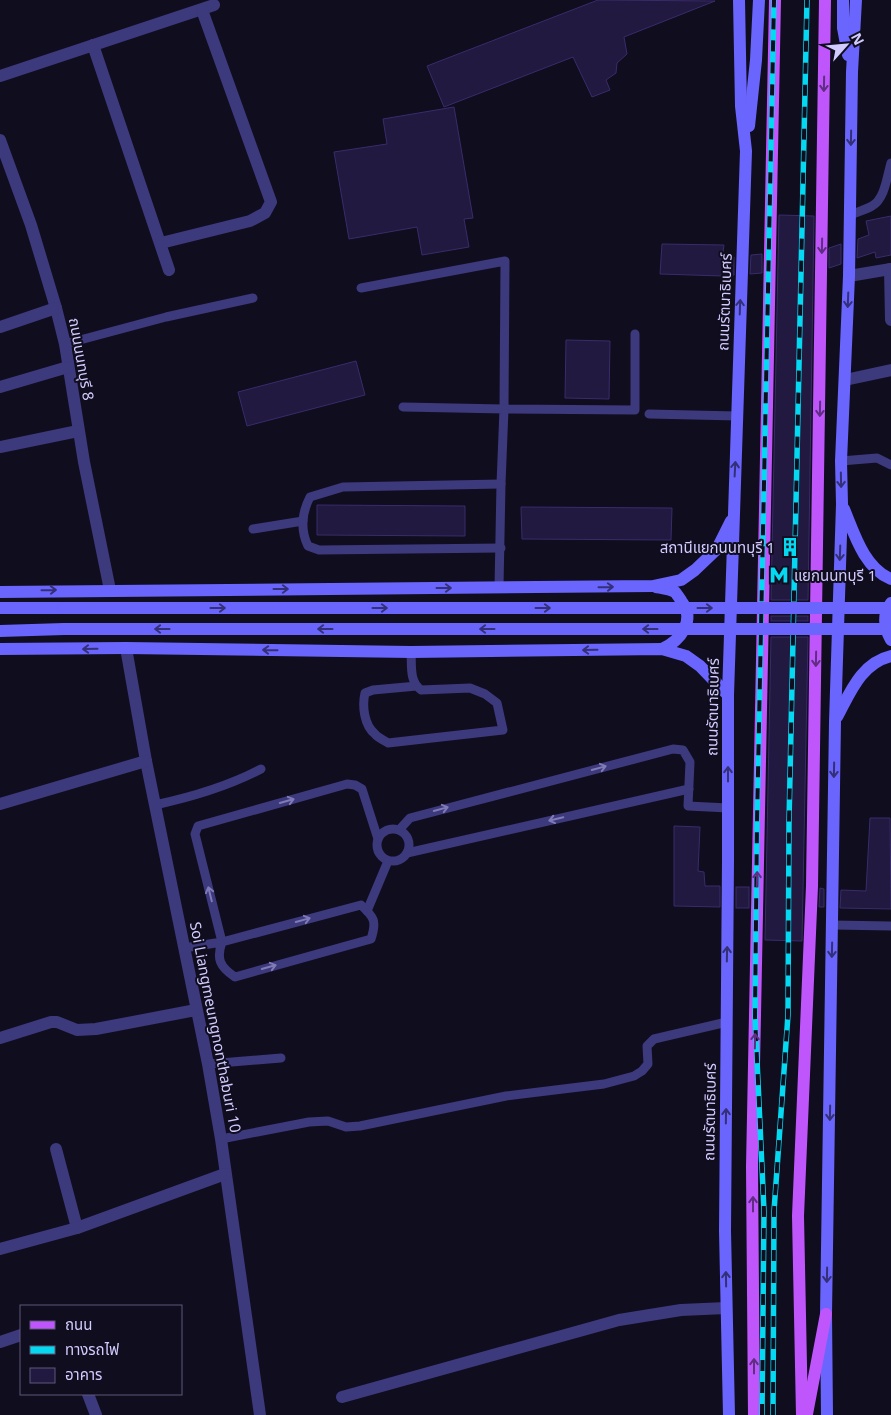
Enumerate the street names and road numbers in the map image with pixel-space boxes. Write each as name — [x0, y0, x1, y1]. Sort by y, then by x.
street label: ถนนรัตนาธิเบศร์ — [712, 252, 736, 351]
street label: ถนนนนทบุรี 8 — [65, 316, 99, 402]
street label: ถนนรัตนาธิเบศร์ — [701, 657, 723, 756]
street label: Soi Liangmeungnonthaburi 10 — [186, 920, 246, 1134]
street label: ถนนรัตนาธิเบศร์ — [698, 1062, 720, 1161]

